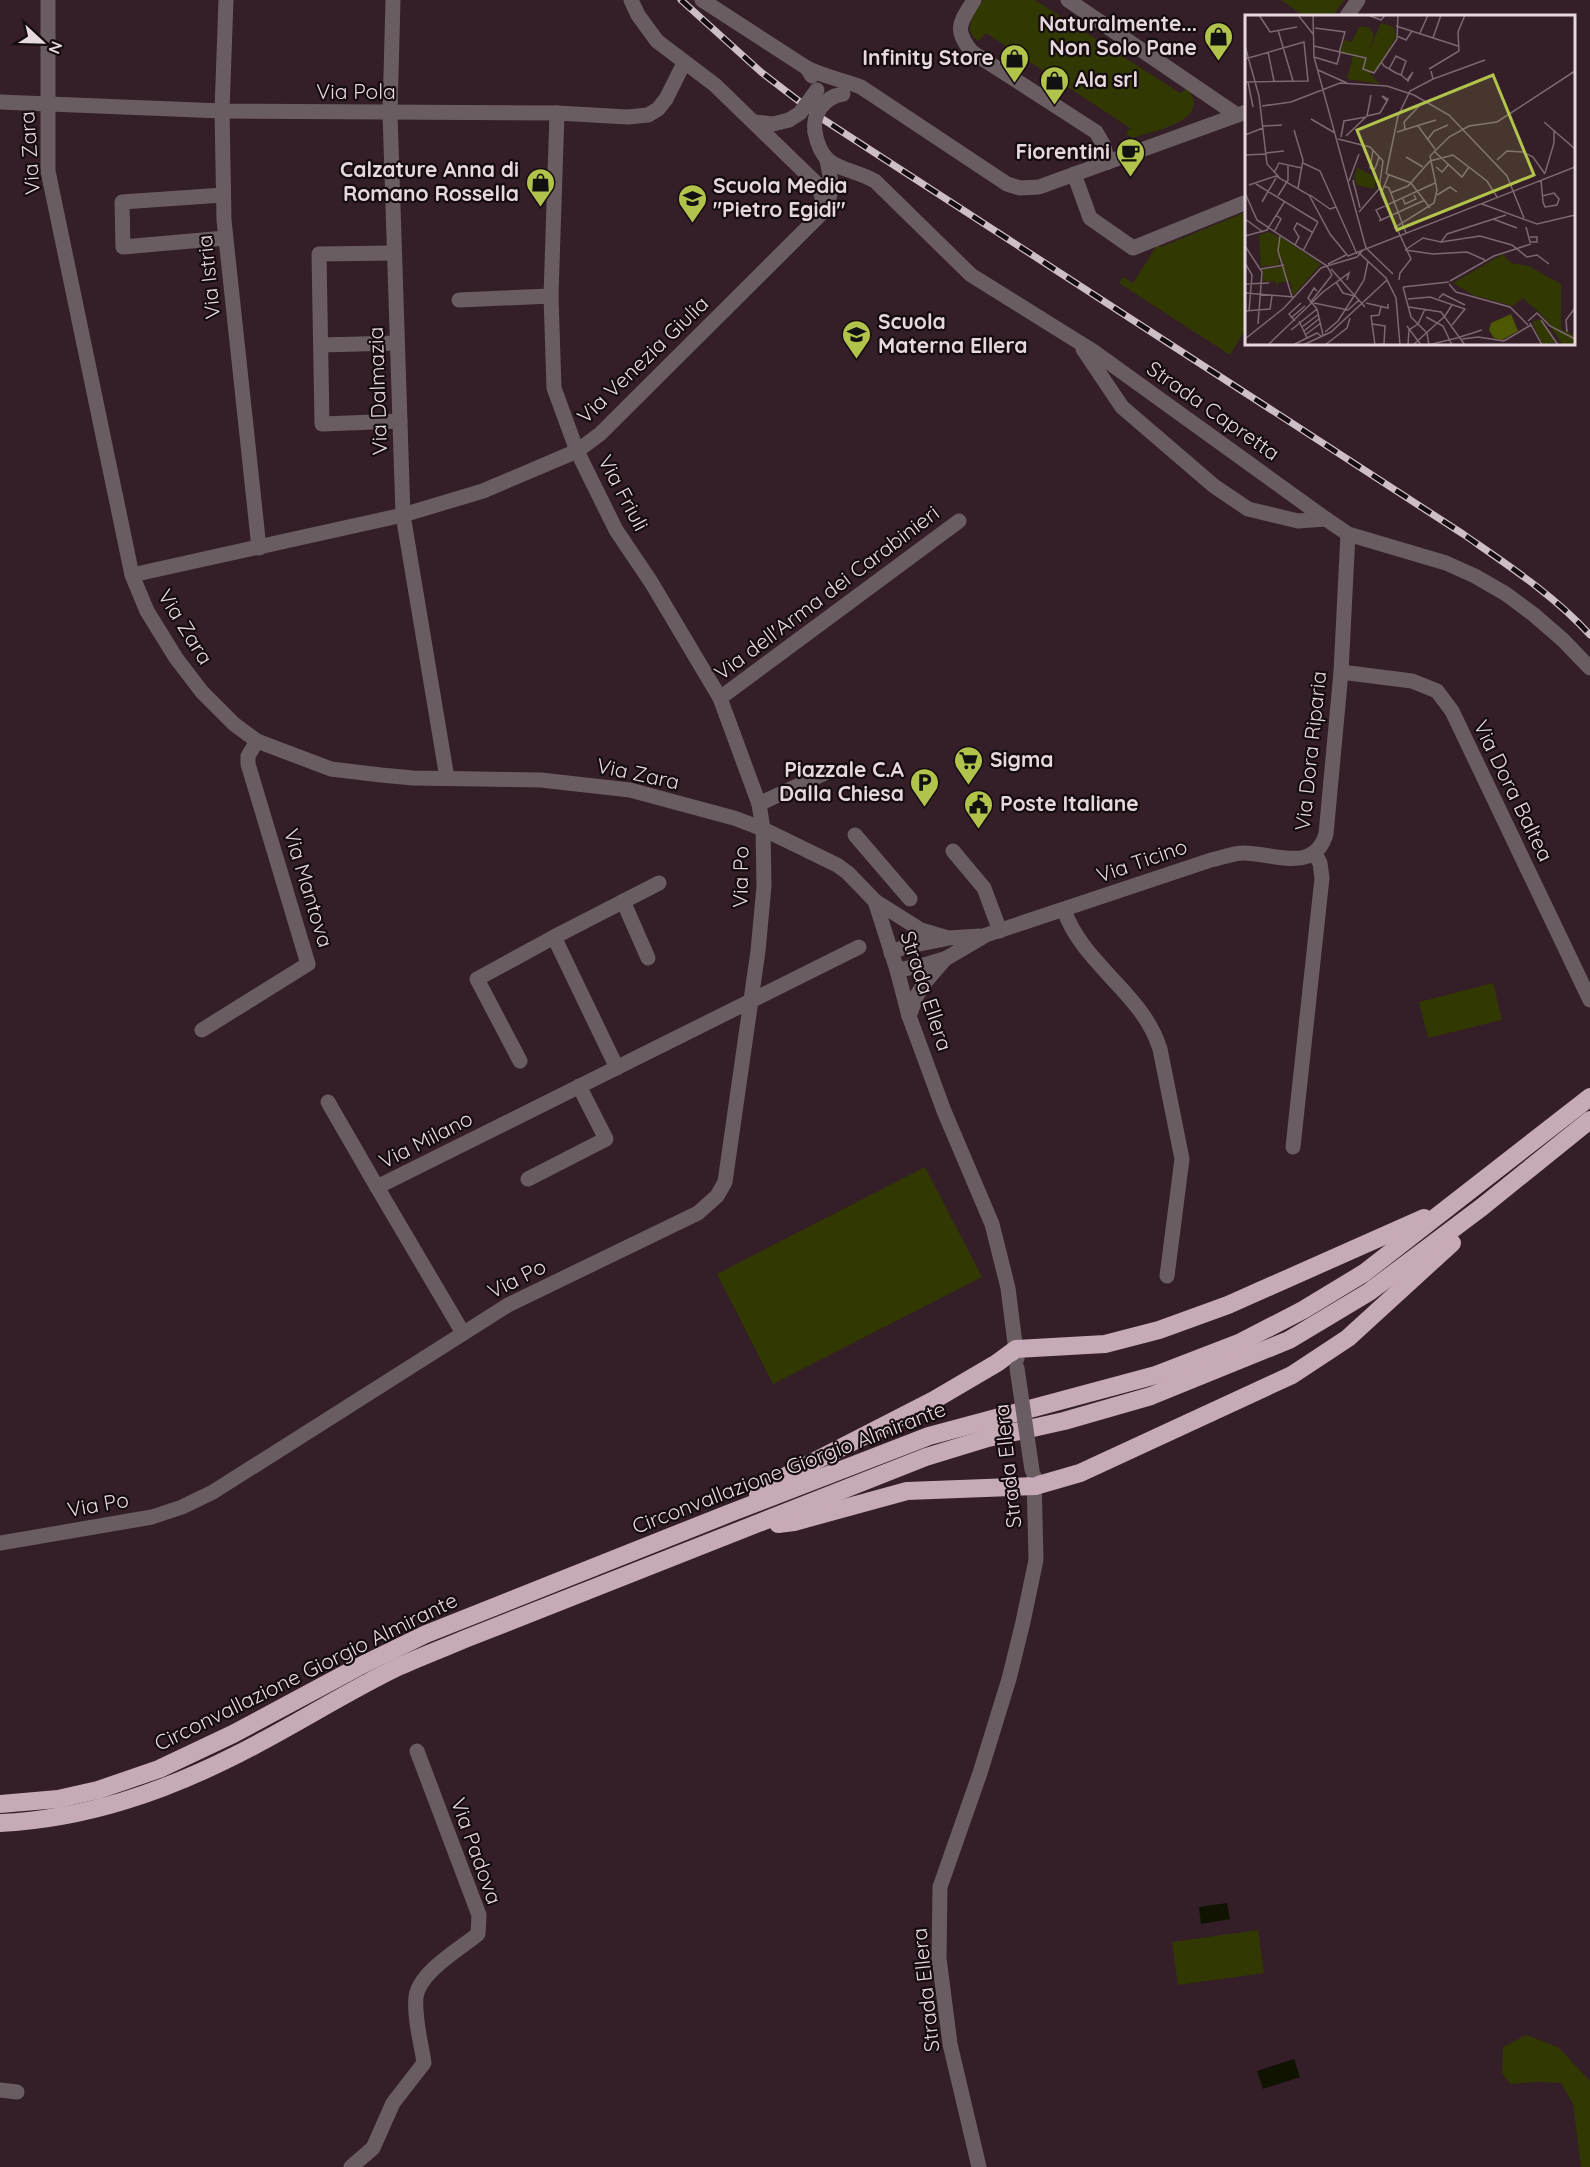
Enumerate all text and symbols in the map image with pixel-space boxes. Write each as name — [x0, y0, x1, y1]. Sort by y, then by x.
place label: Naturalmente... Non Solo Pane — [1039, 10, 1197, 60]
north arrow — [12, 12, 72, 72]
inset map — [1245, 15, 1575, 345]
shop icon: Naturalmente... Non Solo Pane — [1202, 20, 1234, 62]
text: N — [44, 38, 67, 57]
shop icon: Infinity Store — [999, 42, 1031, 84]
place label: Infinity Store — [862, 44, 994, 70]
shop icon: Ala srl — [1038, 64, 1070, 106]
place label: Ala srl — [1075, 66, 1138, 92]
street label: Via Pola — [316, 78, 396, 104]
street label: Via Zara — [13, 110, 45, 196]
cafe icon: Fiorentini — [1115, 136, 1147, 178]
place label: Fiorentini — [1016, 138, 1110, 164]
place label: Calzature Anna di Romano Rossella — [340, 156, 519, 206]
shop icon: Calzature Anna di Romano Rossella — [524, 166, 556, 208]
place label: Scuola Media "Pietro Egidi" — [713, 172, 848, 222]
school or university icon: Scuola Media "Pietro Egidi" — [676, 182, 708, 224]
street label: Via Istria — [191, 234, 225, 320]
street label: Via Venezia Giulia — [571, 290, 713, 429]
place label: Scuola Materna Ellera — [878, 308, 1028, 358]
school or university icon: Scuola Materna Ellera — [841, 318, 873, 360]
street label: Via Dalmazia — [362, 326, 392, 456]
street label: Strada Capretta — [1142, 355, 1285, 466]
street label: Via Friuli — [593, 450, 655, 535]
street label: Via dell'Arma dei Carabinieri — [709, 499, 944, 685]
street label: Via Zara — [153, 584, 219, 669]
street label: Via Dora Riparia — [1289, 670, 1331, 832]
street label: Via Dora Baltea — [1468, 716, 1559, 865]
supermarket icon: Sigma — [953, 744, 985, 786]
place label: Sigma — [990, 746, 1053, 772]
street label: Via Zara — [595, 752, 682, 794]
place label: Piazzale C.A Dalla Chiesa — [779, 756, 905, 806]
parking icon: Piazzale C.A Dalla Chiesa — [909, 766, 941, 808]
public building icon: Poste Italiane — [963, 788, 995, 830]
place label: Poste Italiane — [1000, 790, 1139, 816]
street label: Via Mantova — [279, 825, 339, 950]
street label: Via Ticino — [1093, 832, 1190, 888]
street label: Via Po — [726, 846, 754, 908]
street label: Strada Ellera — [895, 927, 959, 1054]
street label: Via Milano — [375, 1105, 477, 1174]
street label: Via Po — [483, 1252, 550, 1304]
street label: Circonvallazione Giorgio Almirante — [628, 1395, 949, 1539]
street label: Strada Ellera — [988, 1403, 1026, 1529]
street label: Via Po — [65, 1486, 131, 1522]
street label: Circonvallazione Giorgio Almirante — [150, 1586, 461, 1756]
street label: Via Padova — [446, 1794, 508, 1907]
street label: Strada Ellera — [906, 1927, 944, 2053]

